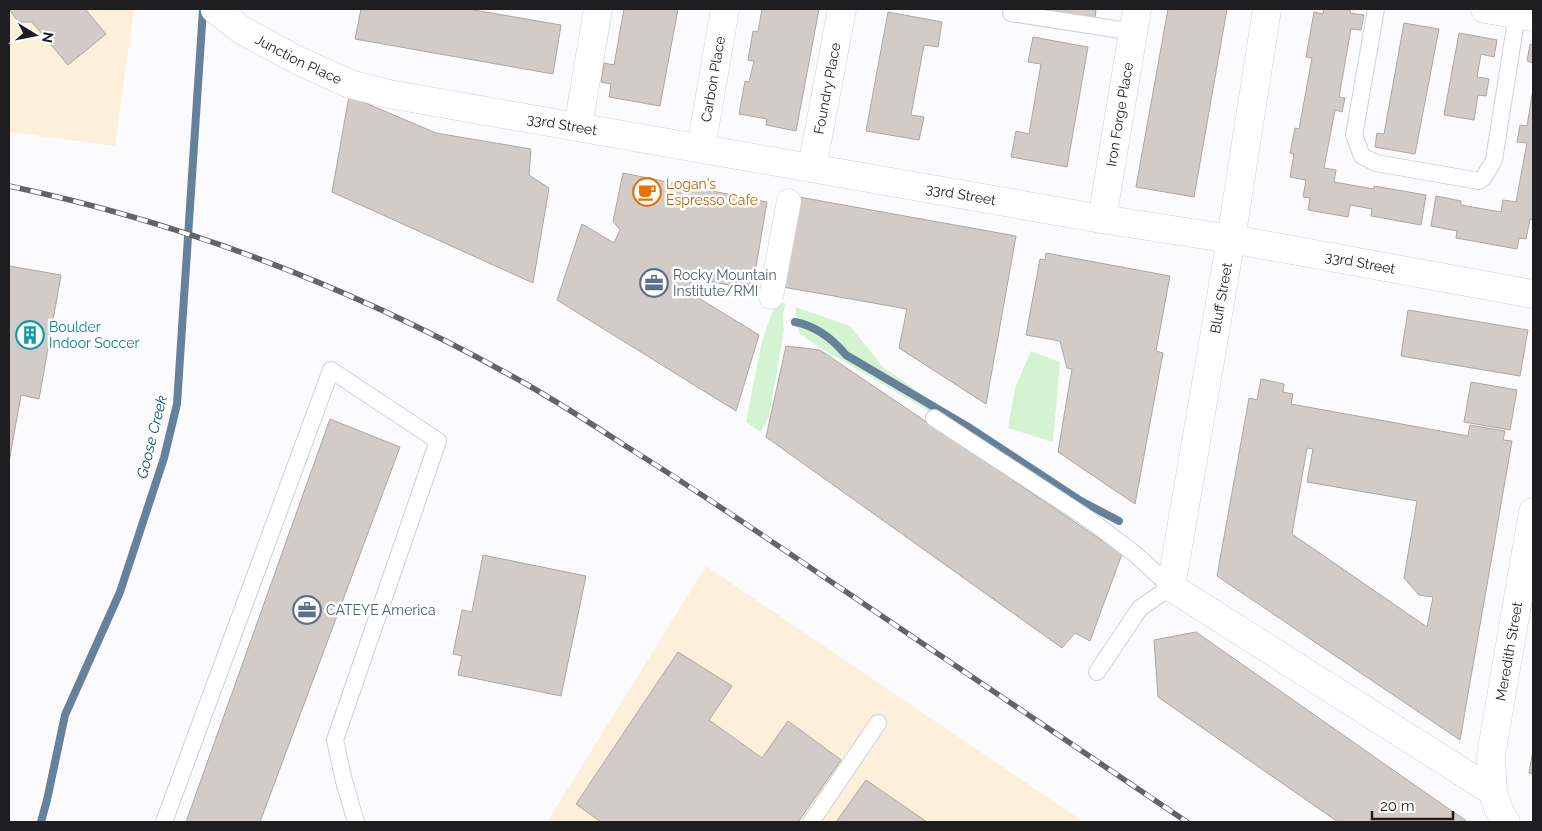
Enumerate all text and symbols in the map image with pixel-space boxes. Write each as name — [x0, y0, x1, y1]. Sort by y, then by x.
north arrow — [10, 10, 60, 60]
text: N — [39, 31, 57, 44]
street label: Junction Place — [252, 31, 344, 87]
street label: Carbon Place — [698, 35, 728, 123]
street label: Foundry Place — [811, 41, 844, 136]
street label: Iron Forge Place — [1103, 61, 1136, 168]
street label: 33rd Street — [526, 110, 599, 138]
place label: Logan's Espresso Cafe — [666, 176, 758, 208]
cafe icon: Logan's Espresso Cafe — [632, 177, 662, 207]
street label: 33rd Street — [925, 180, 997, 208]
street label: 33rd Street — [1324, 248, 1397, 277]
street label: Bluff Street — [1207, 261, 1235, 335]
place label: Rocky Mountain Institute/RMI — [673, 267, 777, 299]
office icon: Rocky Mountain Institute/RMI — [639, 268, 669, 298]
place label: Boulder Indoor Soccer — [49, 319, 139, 351]
building icon: Boulder Indoor Soccer — [15, 320, 45, 350]
water label: Goose Creek — [133, 394, 171, 480]
office icon: CATEYE America — [292, 595, 322, 625]
street label: Meredith Street — [1492, 600, 1525, 702]
place label: CATEYE America — [326, 602, 436, 618]
scale bar — [1372, 788, 1453, 820]
text: 20 m — [1380, 797, 1415, 815]

